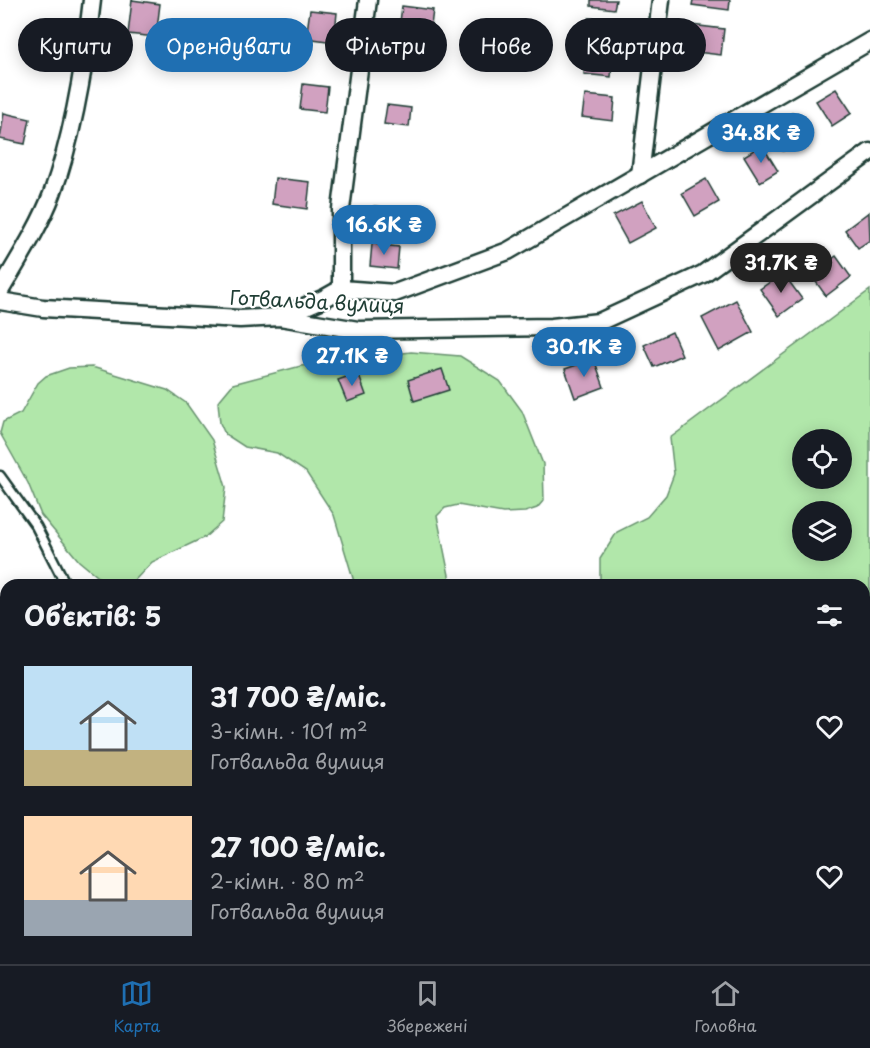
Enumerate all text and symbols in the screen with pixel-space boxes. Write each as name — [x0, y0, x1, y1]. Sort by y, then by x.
chip: Купити — [18, 18, 133, 72]
chip: Орендувати — [145, 18, 313, 72]
chip: Фільтри — [325, 18, 447, 72]
chip: Нове — [459, 18, 553, 72]
chip: Квартира — [565, 18, 706, 72]
pin: 34.8K ₴ — [706, 113, 816, 164]
text: 34.8K ₴ — [721, 117, 801, 147]
pin: 16.6K ₴ — [329, 205, 439, 256]
text: 16.6K ₴ — [346, 209, 422, 239]
pin: 31.7K ₴ — [726, 243, 836, 294]
text: 31.7K ₴ — [744, 247, 818, 277]
street label: Готвальда вулиця — [229, 281, 405, 321]
pin: 30.1K ₴ — [529, 327, 639, 378]
text: 30.1K ₴ — [546, 331, 622, 361]
pin: 27.1K ₴ — [297, 336, 407, 387]
text: 27.1K ₴ — [316, 340, 388, 370]
map controls — [792, 429, 852, 561]
button: locate — [792, 429, 852, 489]
button: layers — [792, 501, 852, 561]
text: Об’єктів: 5 — [24, 596, 162, 635]
icon: filters — [813, 599, 846, 632]
text: 31 700 ₴/міс. — [210, 677, 387, 716]
icon: home — [72, 690, 144, 762]
icon: heart — [813, 710, 846, 743]
text: 3-кімн. · 101 m² — [210, 716, 368, 746]
text: Готвальда вулиця — [210, 746, 385, 776]
text: 27 100 ₴/міс. — [210, 827, 386, 866]
icon: home — [72, 840, 144, 912]
icon: heart — [813, 860, 846, 893]
text: 2-кімн. · 80 m² — [210, 866, 365, 896]
text: Готвальда вулиця — [210, 896, 385, 926]
tab: Карта — [113, 977, 160, 1037]
tab: Збережені — [387, 977, 468, 1037]
tab: Головна — [694, 977, 757, 1037]

